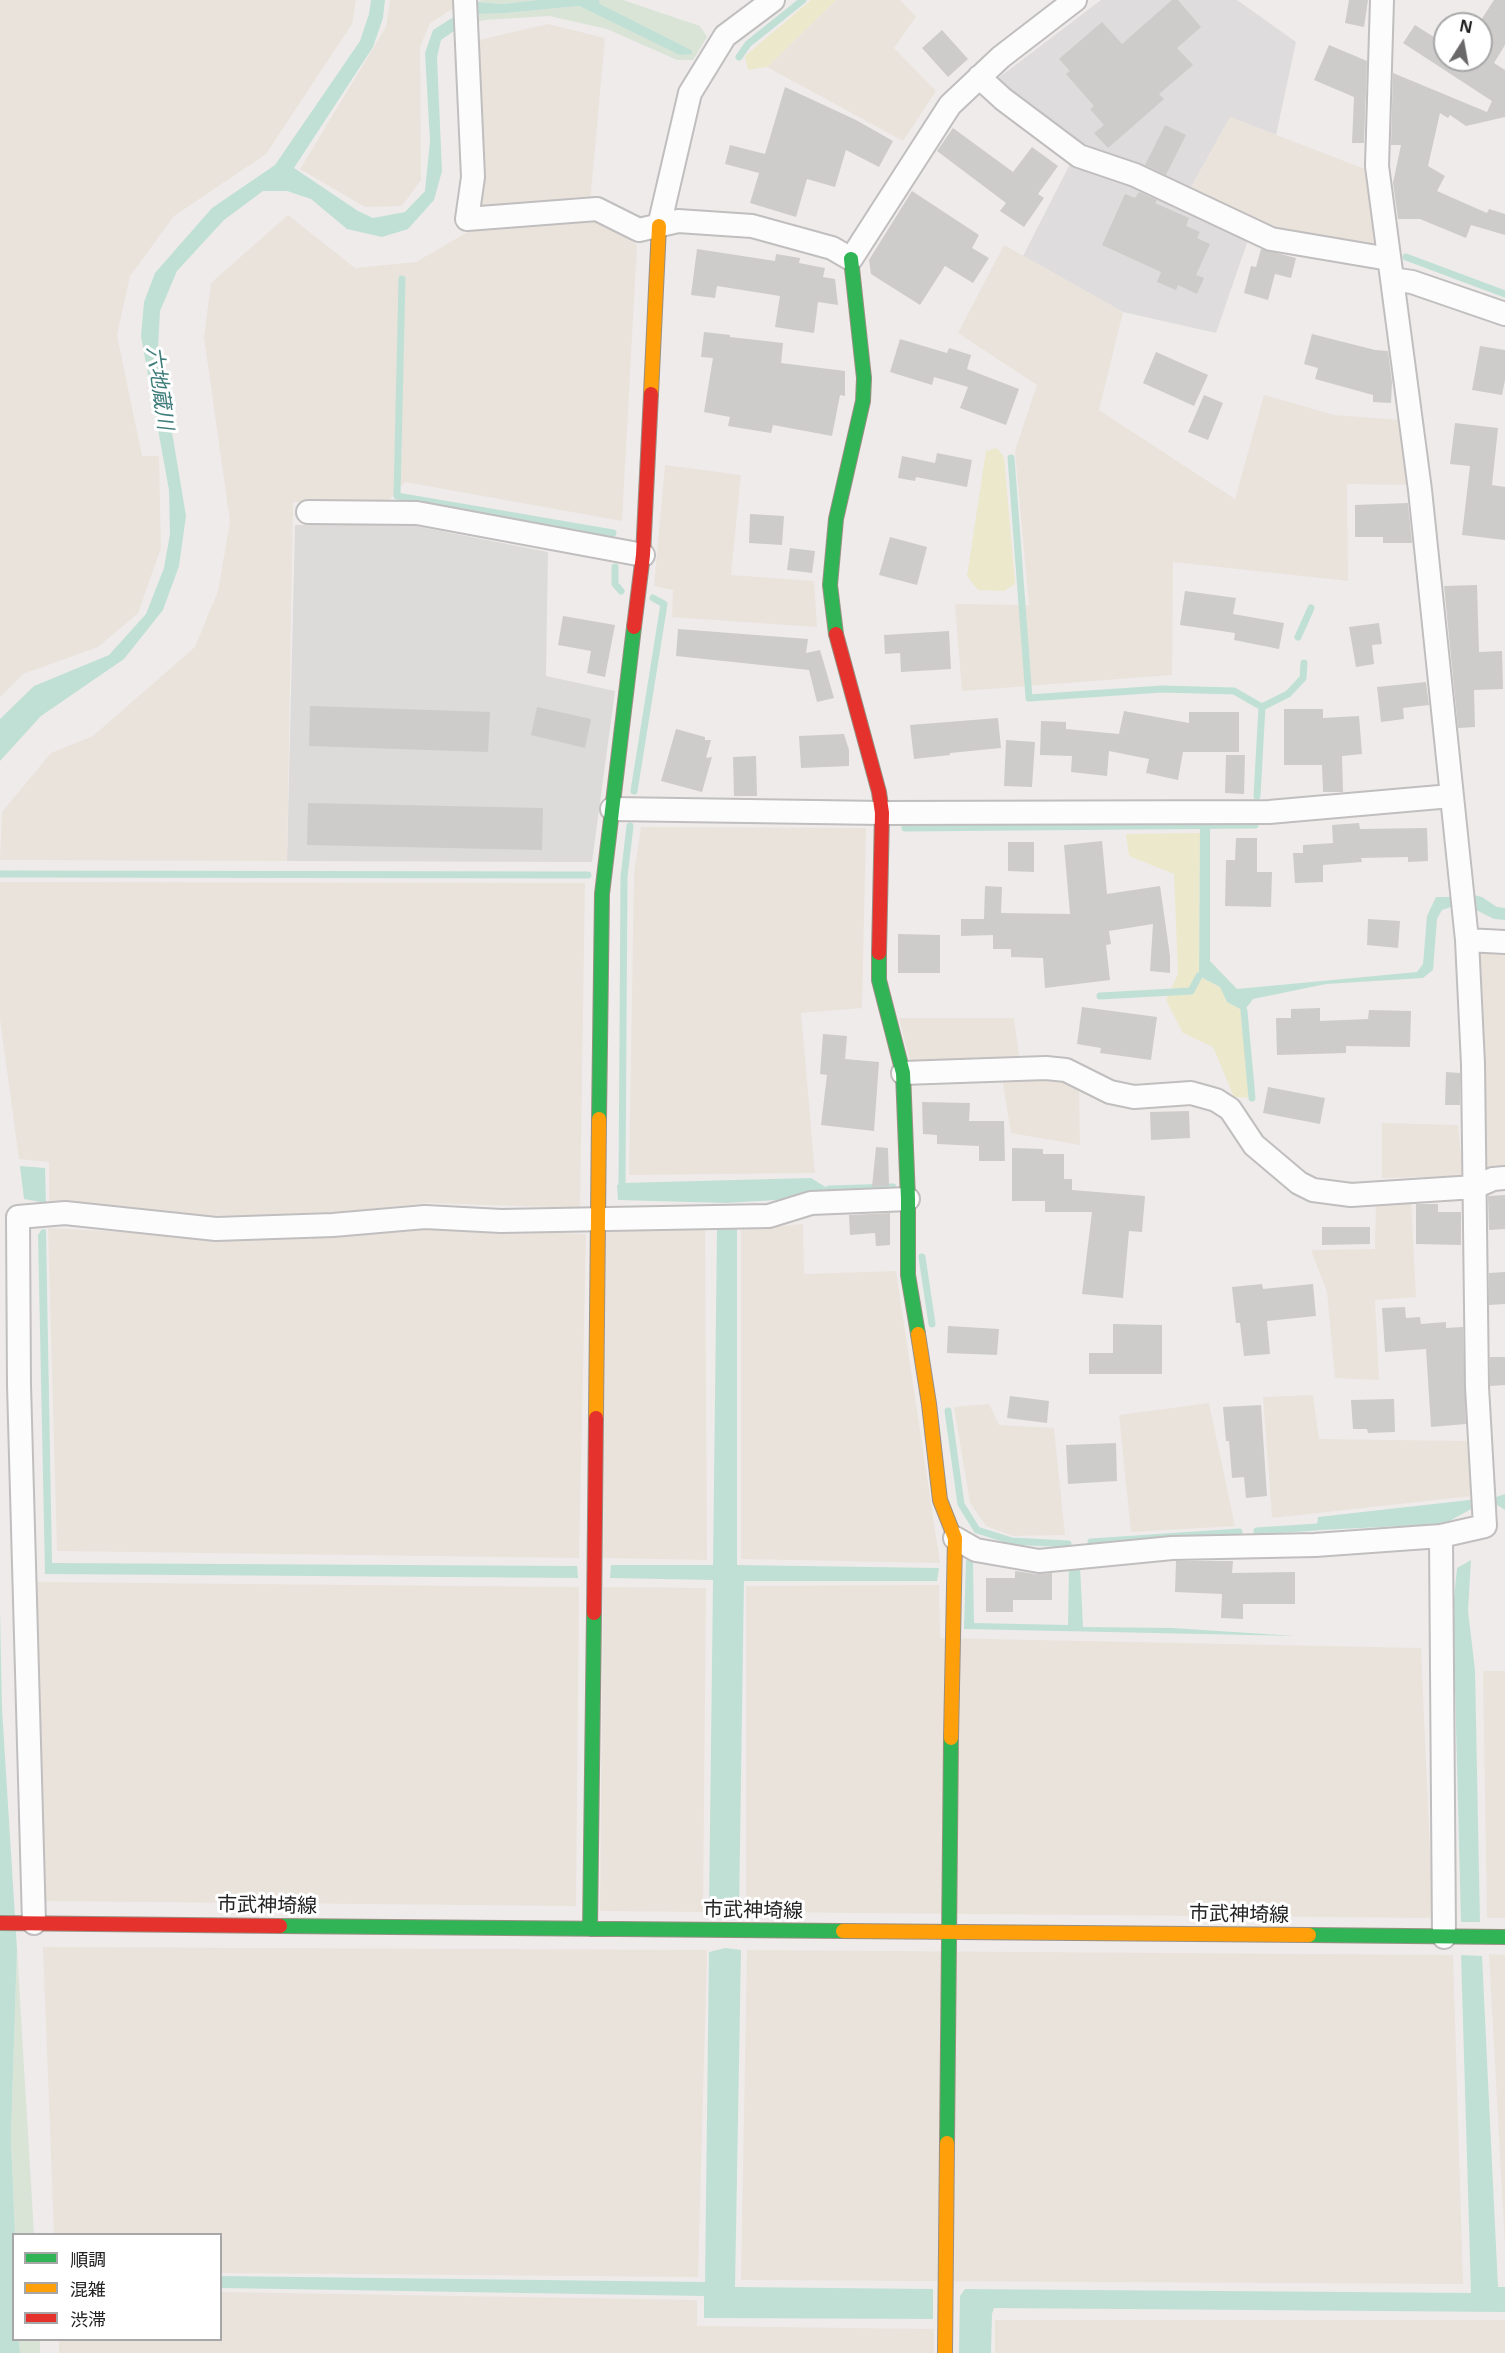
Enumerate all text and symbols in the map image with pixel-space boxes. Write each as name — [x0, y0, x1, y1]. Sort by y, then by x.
north arrow — [1433, 12, 1493, 72]
text: N — [1458, 14, 1475, 38]
water label: 六地蔵川 — [141, 345, 177, 431]
street label: 市武神埼線 — [217, 1893, 317, 1919]
street label: 市武神埼線 — [703, 1898, 803, 1924]
street label: 市武神埼線 — [1189, 1902, 1289, 1928]
legend — [12, 2233, 222, 2341]
text: 順調 — [70, 2247, 106, 2271]
text: 混雑 — [70, 2277, 106, 2301]
text: 渋滞 — [70, 2307, 106, 2331]

